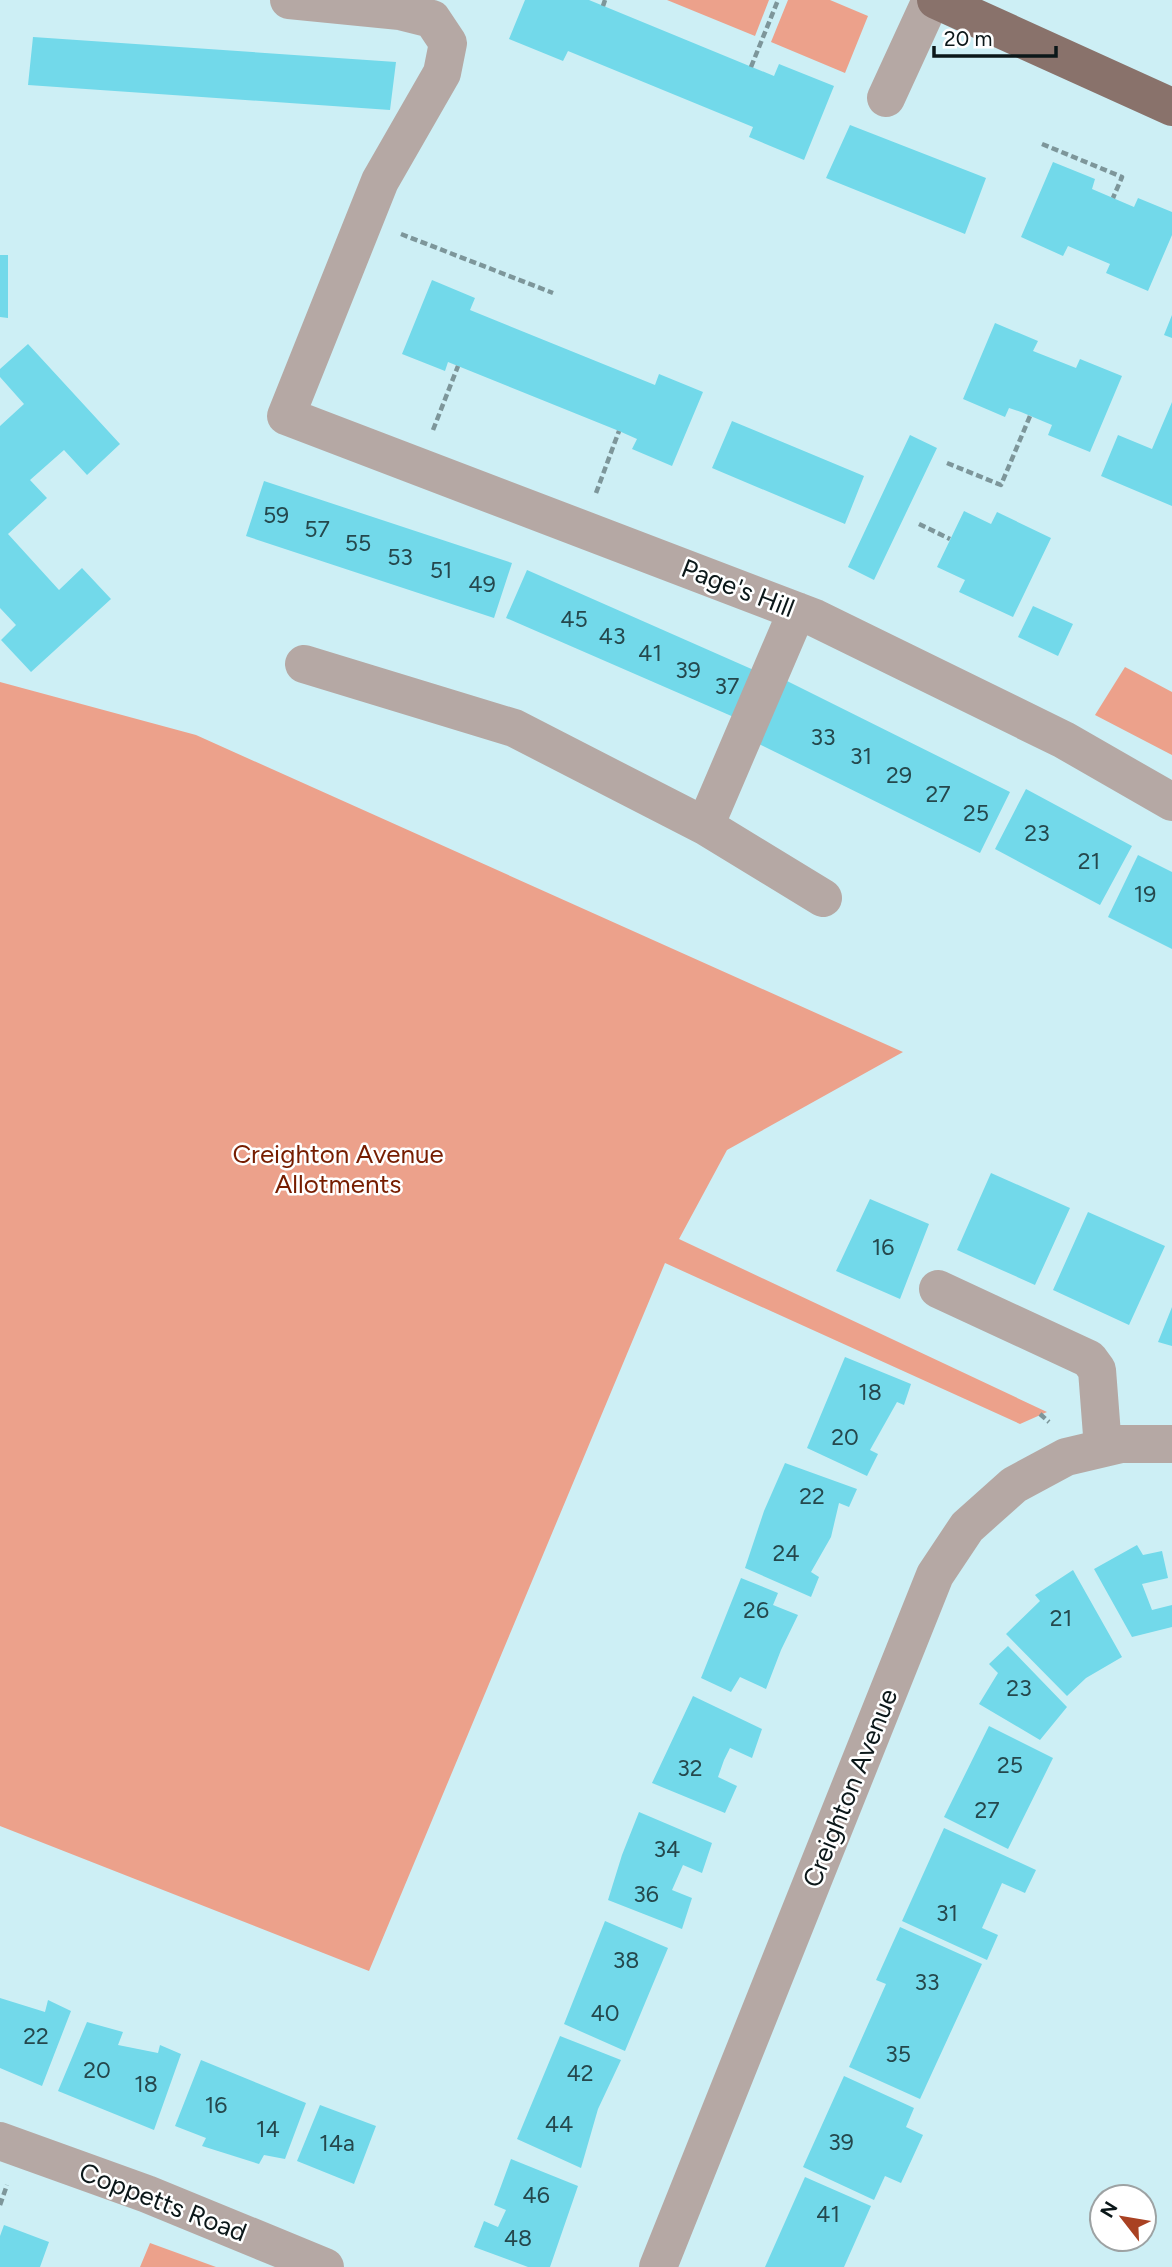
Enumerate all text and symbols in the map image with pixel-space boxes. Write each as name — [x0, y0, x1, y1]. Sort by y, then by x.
scale bar — [934, 14, 1056, 58]
text: 20 m — [944, 26, 992, 51]
house number: 59 — [263, 501, 289, 529]
house number: 57 — [304, 515, 330, 543]
house number: 55 — [345, 529, 371, 557]
house number: 53 — [387, 543, 413, 571]
street label: Page's Hill — [677, 552, 799, 624]
house number: 51 — [430, 556, 452, 584]
house number: 49 — [468, 570, 496, 598]
house number: 45 — [560, 605, 588, 633]
house number: 43 — [599, 622, 625, 650]
house number: 41 — [638, 639, 662, 667]
house number: 39 — [675, 656, 701, 684]
house number: 37 — [715, 672, 739, 700]
house number: 33 — [810, 723, 836, 751]
house number: 31 — [850, 742, 872, 770]
house number: 29 — [886, 761, 912, 789]
house number: 27 — [925, 780, 951, 808]
house number: 25 — [963, 799, 989, 827]
house number: 23 — [1024, 819, 1050, 847]
house number: 21 — [1078, 847, 1100, 875]
house number: 19 — [1134, 880, 1156, 908]
park label: Creighton Avenue Allotments — [232, 1138, 444, 1200]
house number: 16 — [872, 1233, 894, 1261]
house number: 18 — [858, 1378, 882, 1406]
house number: 20 — [831, 1423, 859, 1451]
house number: 22 — [799, 1482, 825, 1510]
house number: 24 — [772, 1539, 800, 1567]
house number: 26 — [743, 1596, 769, 1624]
house number: 21 — [1050, 1604, 1072, 1632]
house number: 23 — [1006, 1674, 1032, 1702]
street label: Creighton Avenue — [796, 1684, 904, 1892]
house number: 25 — [997, 1751, 1023, 1779]
house number: 32 — [677, 1754, 703, 1782]
house number: 27 — [974, 1796, 1000, 1824]
house number: 34 — [654, 1835, 680, 1863]
house number: 36 — [633, 1880, 659, 1908]
house number: 31 — [936, 1899, 958, 1927]
house number: 38 — [613, 1946, 639, 1974]
house number: 33 — [914, 1968, 940, 1996]
house number: 40 — [590, 1999, 620, 2027]
house number: 22 — [23, 2022, 49, 2050]
house number: 35 — [885, 2040, 911, 2068]
house number: 20 — [83, 2056, 111, 2084]
house number: 42 — [566, 2059, 594, 2087]
house number: 18 — [134, 2070, 158, 2098]
house number: 16 — [205, 2091, 227, 2119]
house number: 44 — [545, 2110, 573, 2138]
house number: 14 — [256, 2115, 280, 2143]
house number: 39 — [828, 2128, 854, 2156]
house number: 14a — [319, 2129, 355, 2157]
street label: Coppetts Road — [75, 2155, 251, 2249]
house number: 46 — [522, 2181, 550, 2209]
north arrow — [1088, 2183, 1158, 2253]
text: N — [1095, 2197, 1122, 2222]
house number: 41 — [816, 2200, 840, 2228]
house number: 48 — [504, 2224, 532, 2252]

